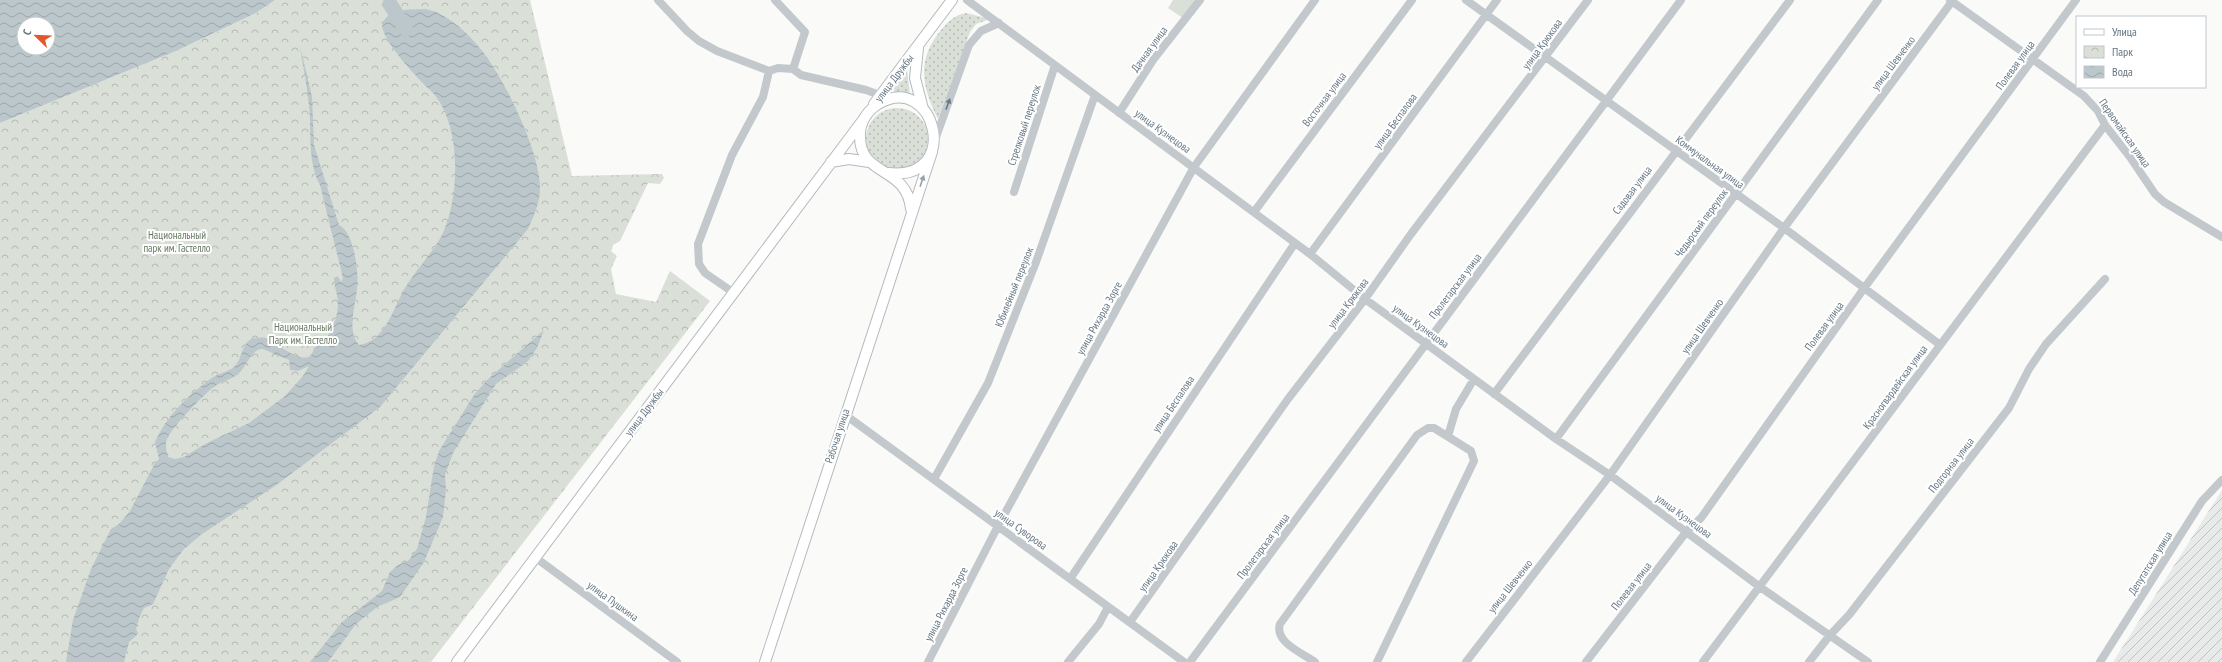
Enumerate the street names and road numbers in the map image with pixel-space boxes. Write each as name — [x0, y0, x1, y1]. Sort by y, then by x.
street label: улица Крюкова — [1519, 16, 1565, 72]
street label: Дачная улица — [1128, 23, 1170, 75]
street label: улица Шевченко — [1868, 33, 1918, 93]
street label: Полевая улица — [1992, 38, 2038, 92]
street label: улица Дружбы — [872, 51, 916, 105]
street label: Восточная улица — [1299, 69, 1349, 129]
street label: Стрелковый переулок — [1004, 82, 1044, 167]
street label: улица Беспалова — [1370, 90, 1420, 152]
street label: Первомайская улица — [2096, 96, 2154, 170]
street label: улица Кузнецова — [1132, 106, 1194, 156]
street label: Коммунальная улица — [1673, 132, 1747, 192]
street label: Садовая улица — [1609, 163, 1655, 217]
street label: Чедырский переулок — [1671, 185, 1731, 260]
street label: Юбилейный переулок — [992, 244, 1037, 329]
street label: Пролетарская улица — [1426, 250, 1484, 322]
street label: улица Крюкова — [1325, 275, 1371, 331]
street label: улица Рихарда Зорге — [1073, 278, 1125, 357]
street label: улица Шевченко — [1678, 296, 1726, 356]
street label: Полевая улица — [1801, 299, 1847, 353]
street label: улица Кузнецова — [1390, 301, 1452, 351]
street label: Красногвардейская улица — [1860, 342, 1930, 432]
street label: улица Беспалова — [1149, 373, 1197, 435]
street label: улица Дружбы — [622, 385, 666, 439]
street label: Рабочая улица — [822, 407, 852, 465]
street label: Подгорная улица — [1925, 435, 1977, 495]
street label: улица Кузнецова — [1653, 491, 1715, 541]
street label: улица Суворова — [992, 505, 1050, 553]
street label: Пролетарская улица — [1234, 510, 1292, 582]
street label: Депутатская улица — [2125, 529, 2175, 597]
street label: улица Крюкова — [1135, 538, 1181, 594]
street label: улица Шевченко — [1485, 556, 1535, 616]
street label: Полевая улица — [1608, 559, 1654, 613]
street label: улица Рихарда Зорге — [921, 564, 971, 644]
street label: улица Пушкина — [585, 578, 641, 624]

